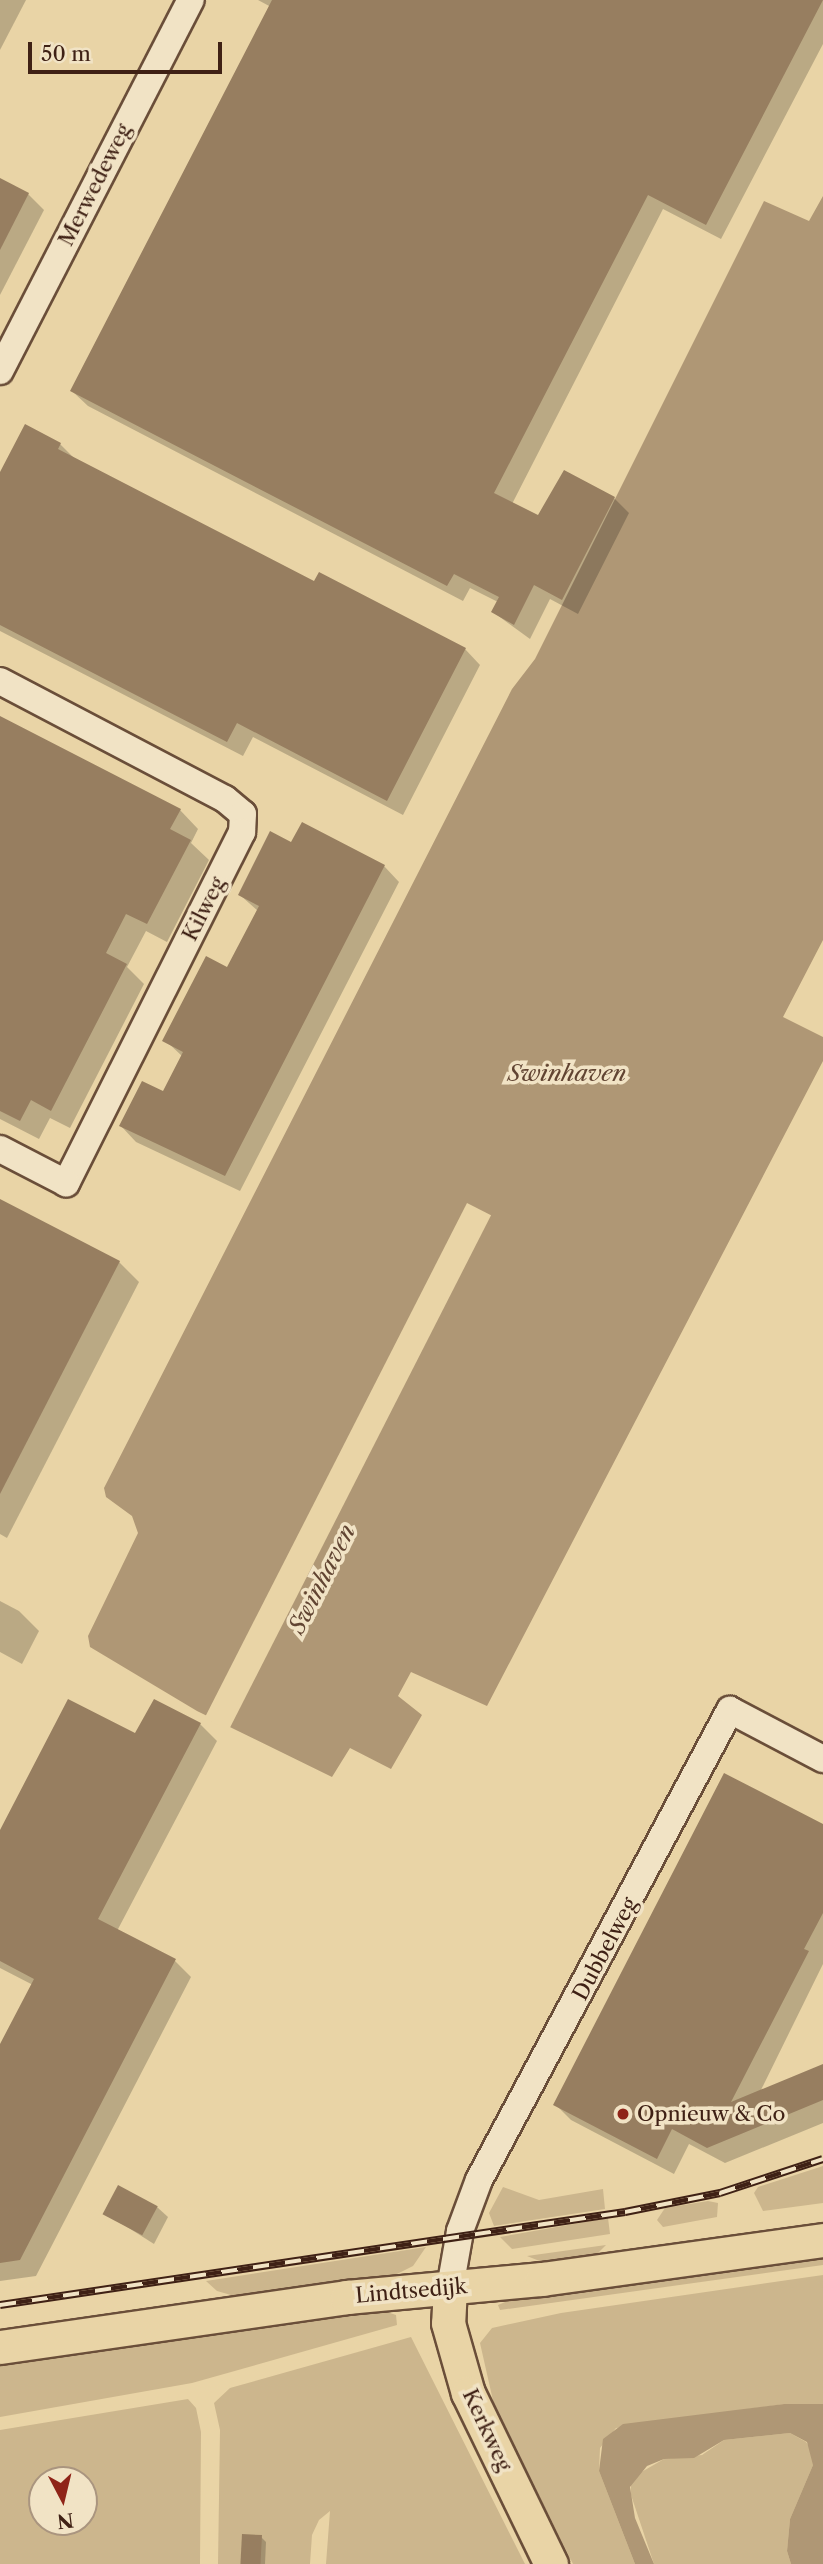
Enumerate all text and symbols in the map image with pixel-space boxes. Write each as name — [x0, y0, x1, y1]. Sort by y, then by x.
scale bar — [32, 28, 226, 72]
text: 50 m — [41, 41, 91, 66]
street label: Merwedeweg — [53, 120, 137, 250]
street label: Kilweg — [177, 873, 231, 945]
water label: Swinhaven — [508, 1059, 626, 1087]
water label: Swinhaven — [283, 1520, 361, 1638]
street label: Dubbelweg — [567, 1893, 643, 2005]
place label: Opnieuw & Co — [637, 2101, 786, 2127]
marker: Opnieuw & Co — [615, 2106, 631, 2122]
street label: Lindtsedijk — [354, 2274, 468, 2308]
street label: Kerkweg — [457, 2385, 517, 2475]
north arrow — [28, 2466, 98, 2536]
text: N — [56, 2508, 75, 2533]

